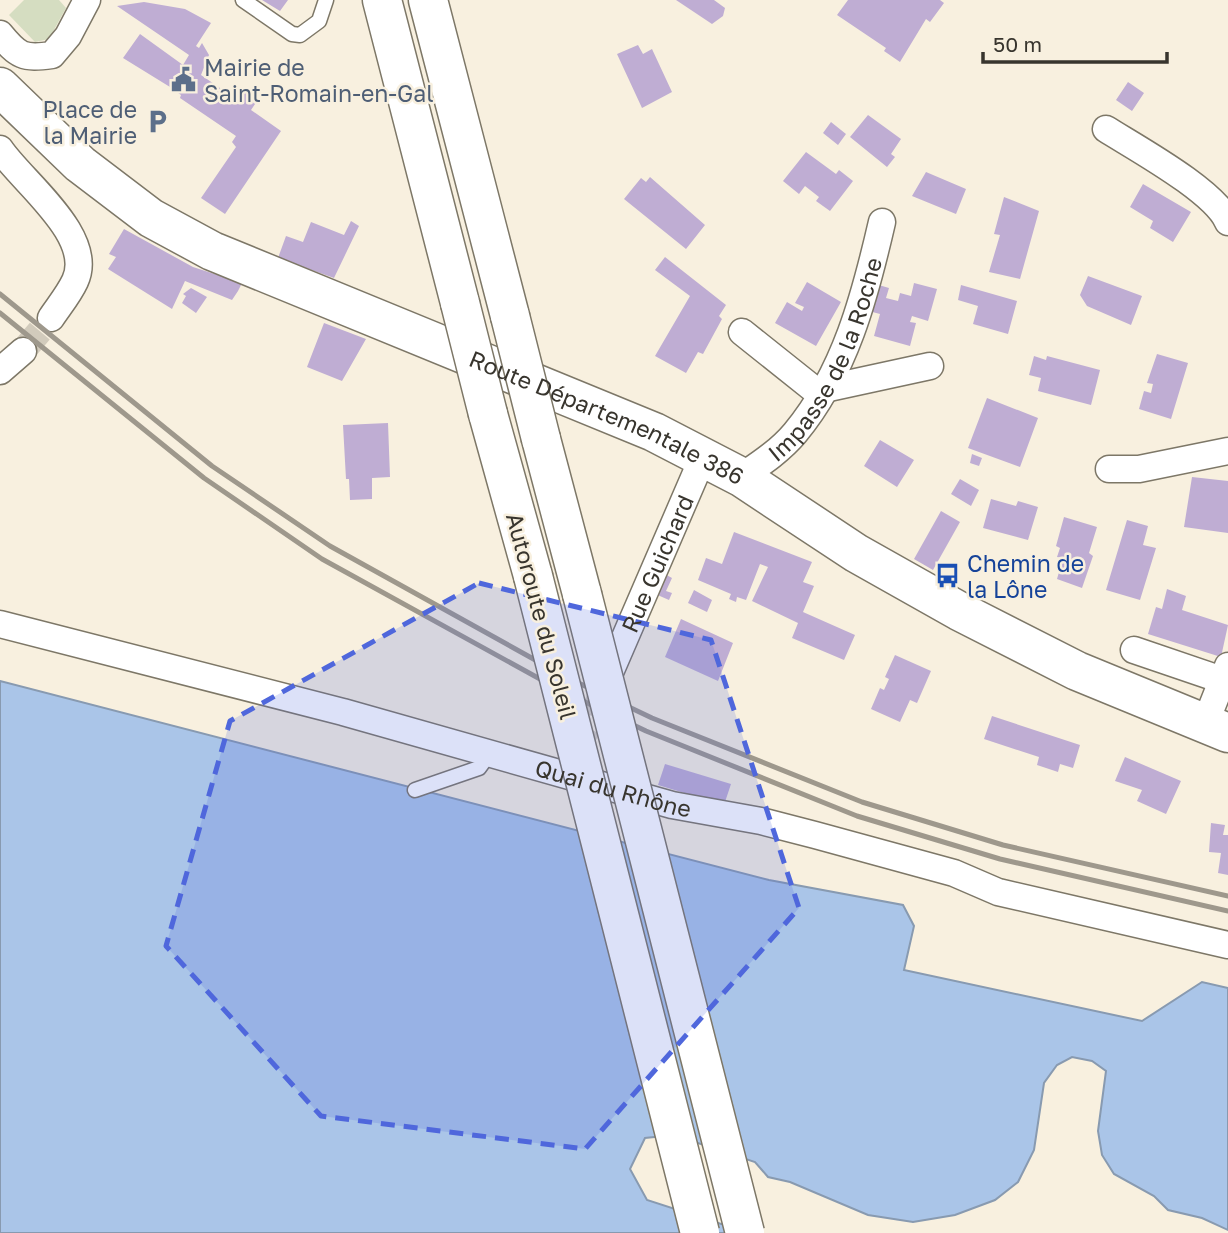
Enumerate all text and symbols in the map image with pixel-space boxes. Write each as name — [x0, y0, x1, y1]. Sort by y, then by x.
scale bar — [983, 21, 1167, 65]
text: 50 m — [993, 31, 1042, 57]
place label: Mairie de Saint-Romain-en-Gal — [204, 53, 434, 107]
public building icon: Mairie de Saint-Romain-en-Gal — [170, 66, 198, 94]
place label: Place de la Mairie — [42, 95, 137, 149]
parking icon: Place de la Mairie — [143, 108, 171, 136]
street label: Impasse de la Roche — [762, 254, 887, 467]
street label: Route Départementale 386 — [465, 344, 749, 490]
street label: Rue Guichard — [615, 490, 699, 637]
street label: Autoroute du Soleil — [501, 510, 583, 722]
place label: Chemin de la Lône — [967, 549, 1084, 603]
bus stop icon: Chemin de la Lône — [933, 562, 961, 590]
street label: Quai du Rhône — [532, 753, 694, 822]

